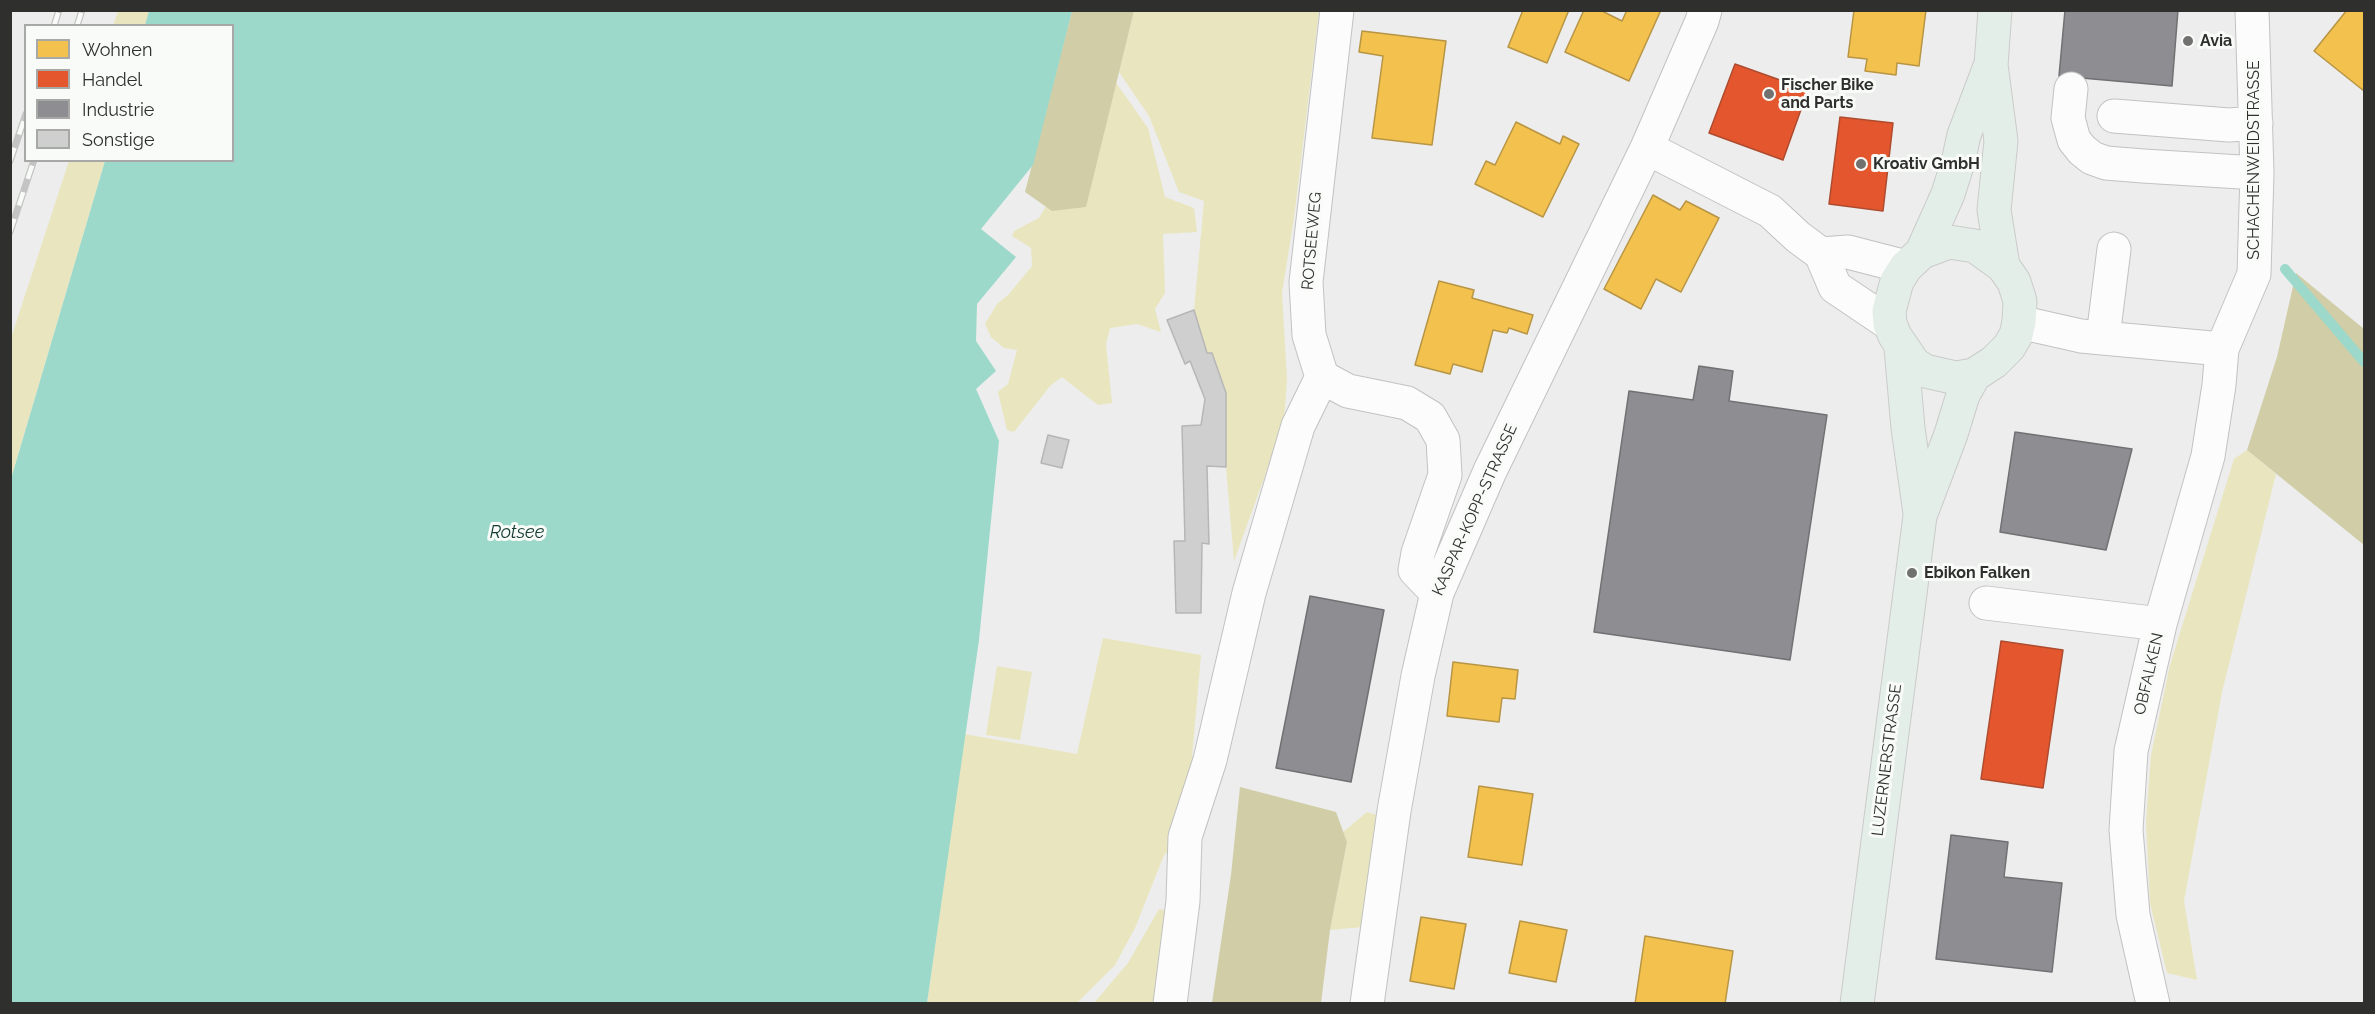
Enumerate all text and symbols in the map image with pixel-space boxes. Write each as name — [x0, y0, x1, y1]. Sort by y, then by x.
legend — [24, 24, 234, 162]
place label: Avia — [2200, 31, 2232, 51]
marker: Avia — [2181, 34, 2195, 48]
text: Wohnen — [82, 39, 152, 60]
street label: SCHACHENWEIDSTRASSE — [2244, 60, 2264, 260]
text: Handel — [82, 69, 142, 90]
place label: Fischer Bike and Parts — [1781, 75, 1874, 113]
marker: Fischer Bike and Parts — [1762, 87, 1776, 101]
text: Industrie — [82, 99, 154, 120]
text: Sonstige — [82, 129, 154, 150]
place label: Kroativ GmbH — [1873, 154, 1980, 174]
marker: Kroativ GmbH — [1854, 157, 1868, 171]
street label: ROTSEEWEG — [1298, 191, 1326, 291]
street label: KASPAR-KOPP-STRASSE — [1428, 421, 1522, 599]
water label: Rotsee — [490, 522, 544, 544]
place label: Ebikon Falken — [1924, 563, 2030, 583]
marker: Ebikon Falken — [1905, 566, 1919, 580]
street label: OBFALKEN — [2130, 631, 2168, 717]
street label: LUZERNERSTRASSE — [1868, 683, 1906, 837]

